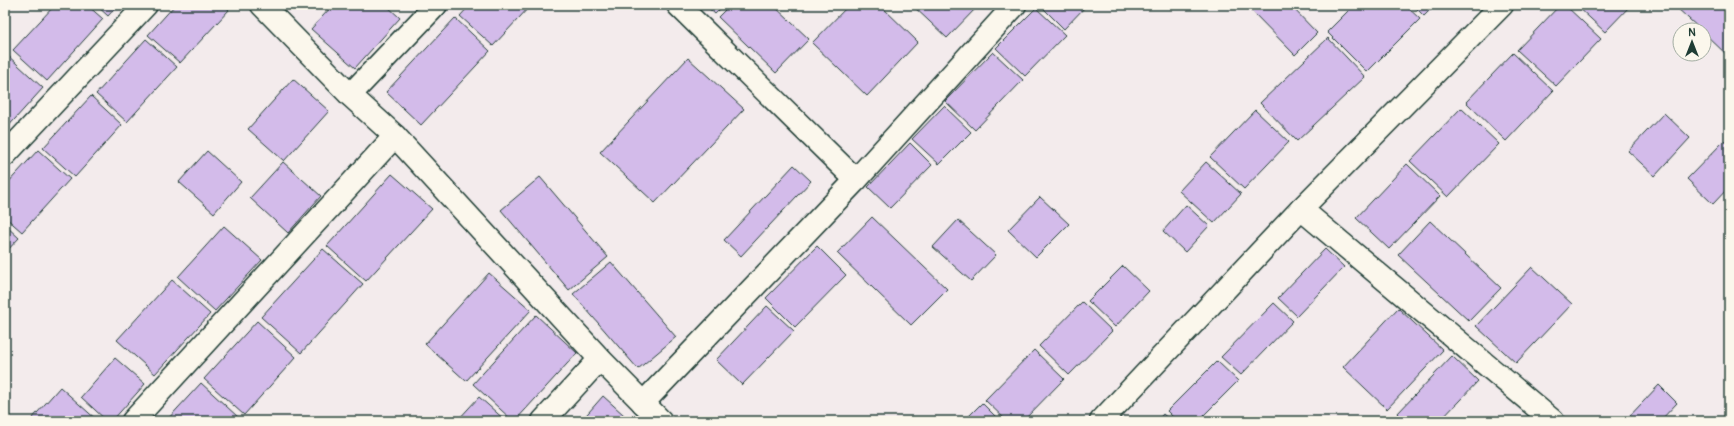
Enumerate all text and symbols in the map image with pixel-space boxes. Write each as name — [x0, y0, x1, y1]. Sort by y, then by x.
north arrow — [1672, 22, 1712, 62]
text: N — [1688, 26, 1696, 39]

